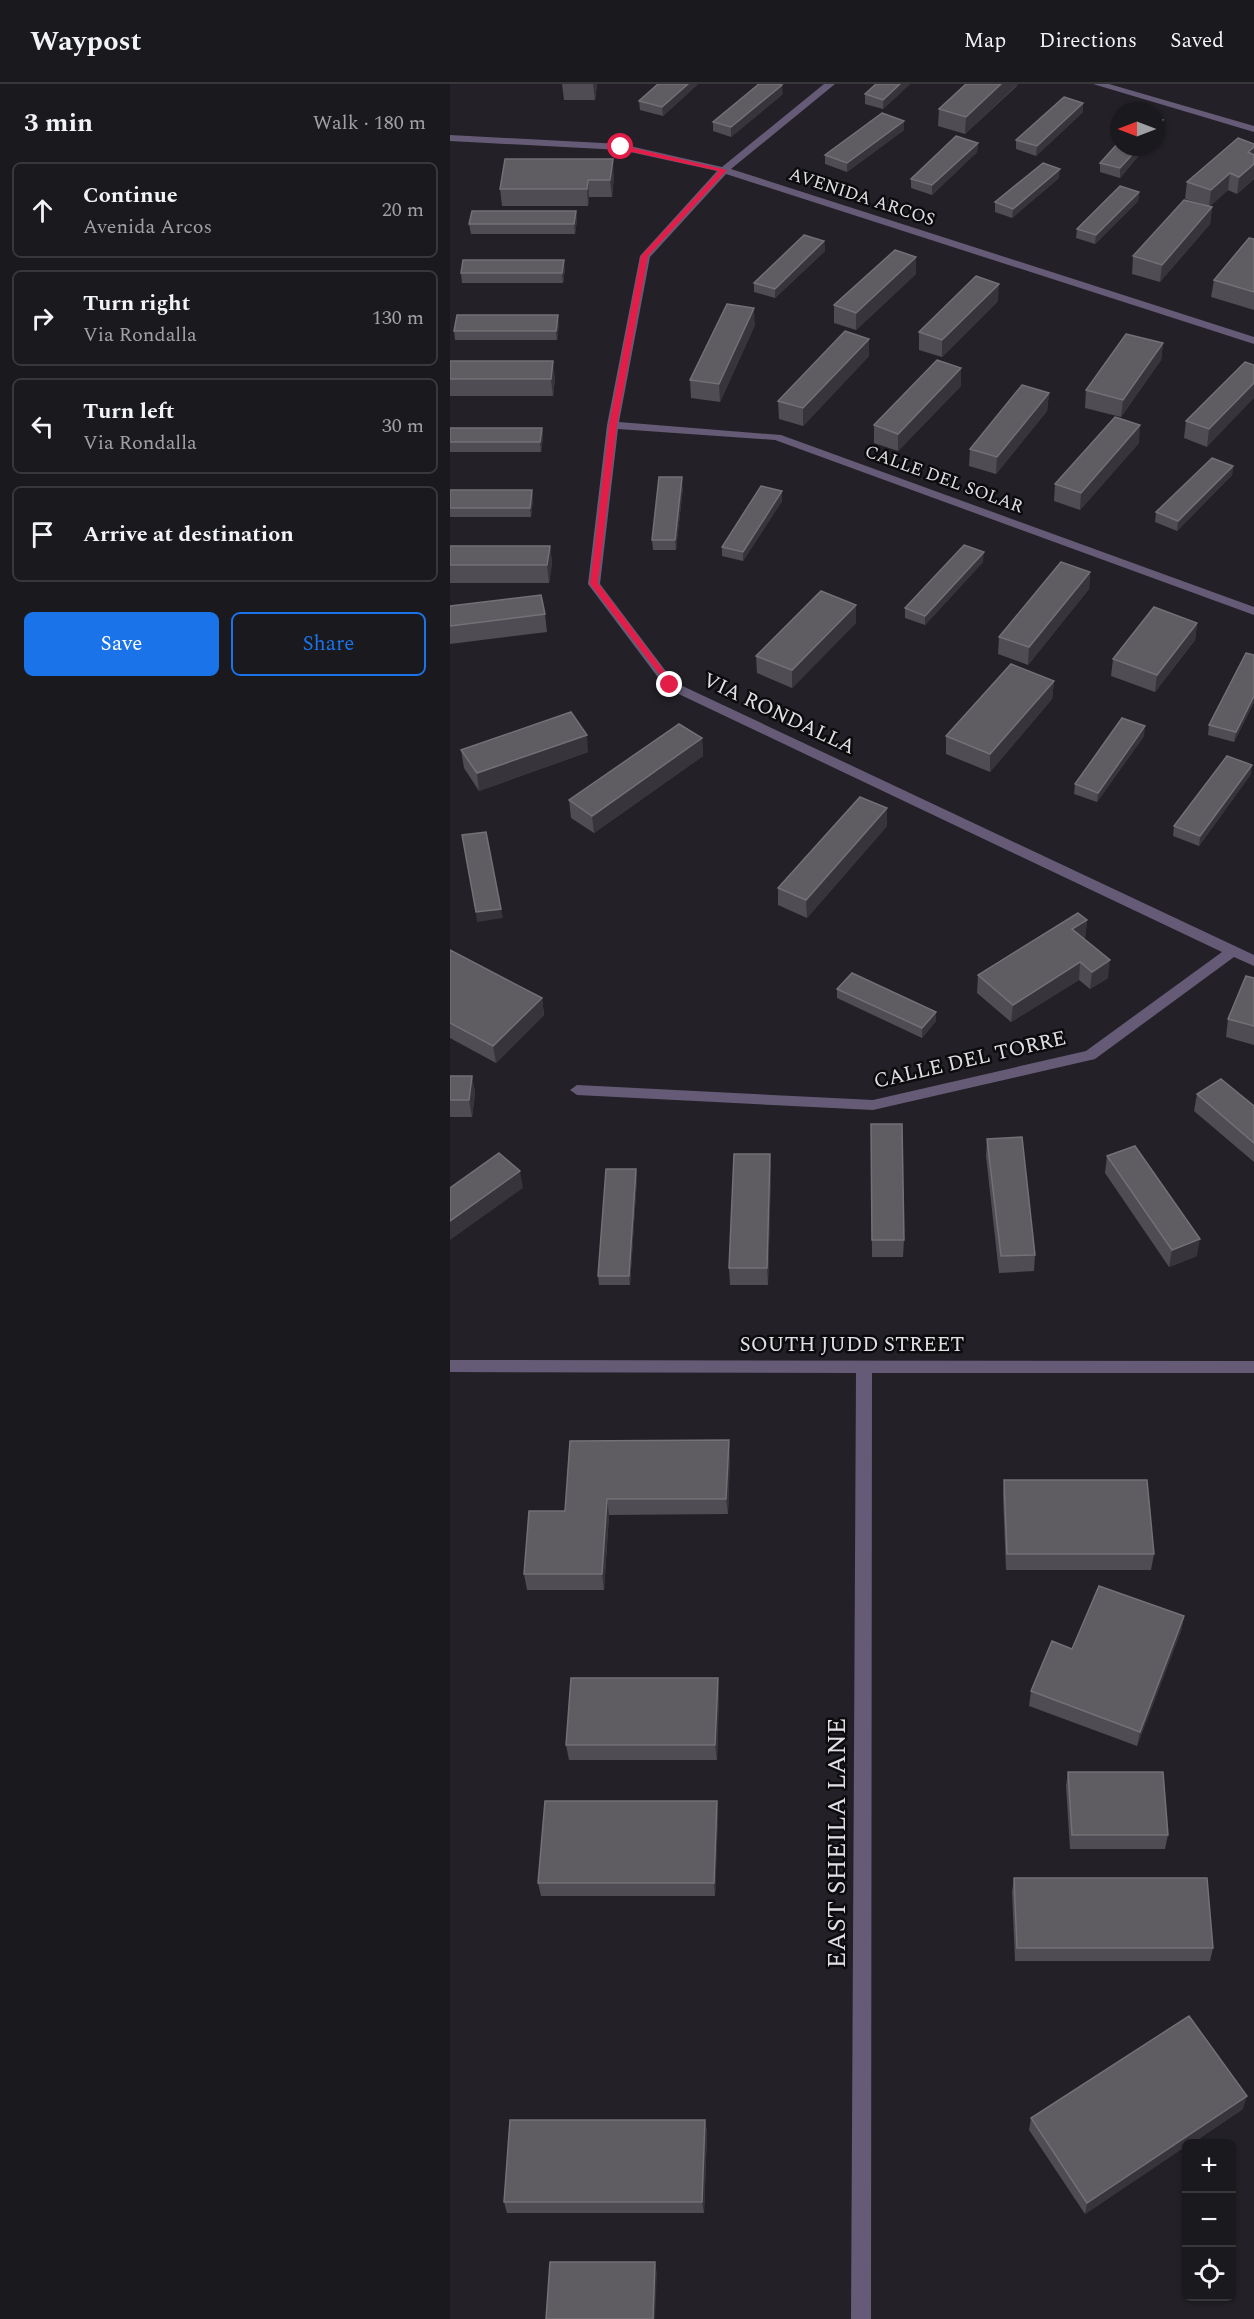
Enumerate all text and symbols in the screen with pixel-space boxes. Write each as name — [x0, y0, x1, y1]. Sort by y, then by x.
text: Waypost — [30, 20, 141, 63]
text: Map — [964, 25, 1006, 57]
text: Directions — [1039, 25, 1137, 57]
text: Saved — [1170, 25, 1224, 57]
north arrow — [1110, 102, 1164, 156]
text: 3 min — [24, 103, 93, 143]
text: Walk · 180 m — [313, 108, 426, 138]
route start — [607, 133, 633, 159]
street label: AVENIDA ARCOS — [785, 161, 939, 233]
text: Continue — [83, 179, 178, 212]
icon: ahead — [26, 194, 59, 227]
text: 20 m — [382, 195, 424, 225]
text: Avenida Arcos — [83, 212, 212, 242]
text: Turn right — [83, 287, 190, 320]
icon: right — [26, 302, 59, 335]
text: 130 m — [372, 303, 424, 333]
text: Via Rondalla — [83, 320, 197, 350]
text: Turn left — [83, 395, 175, 428]
icon: left — [26, 410, 59, 443]
text: 30 m — [382, 411, 424, 441]
text: Via Rondalla — [83, 428, 197, 458]
street label: CALLE DEL SOLAR — [861, 438, 1027, 520]
icon: arrive — [26, 518, 59, 551]
text: Arrive at destination — [83, 518, 294, 551]
button: Save — [24, 612, 219, 676]
button: Share — [231, 612, 426, 676]
street label: VIA RONDALLA — [697, 665, 861, 764]
route end — [656, 671, 682, 697]
street label: CALLE DEL TORRE — [871, 1022, 1069, 1098]
street label: SOUTH JUDD STREET — [740, 1329, 965, 1361]
street label: EAST SHEILA LANE — [817, 1717, 857, 1969]
map controls — [1182, 2139, 1236, 2301]
button: + — [1182, 2139, 1236, 2193]
button: − — [1182, 2193, 1236, 2247]
button: locate — [1182, 2247, 1236, 2301]

